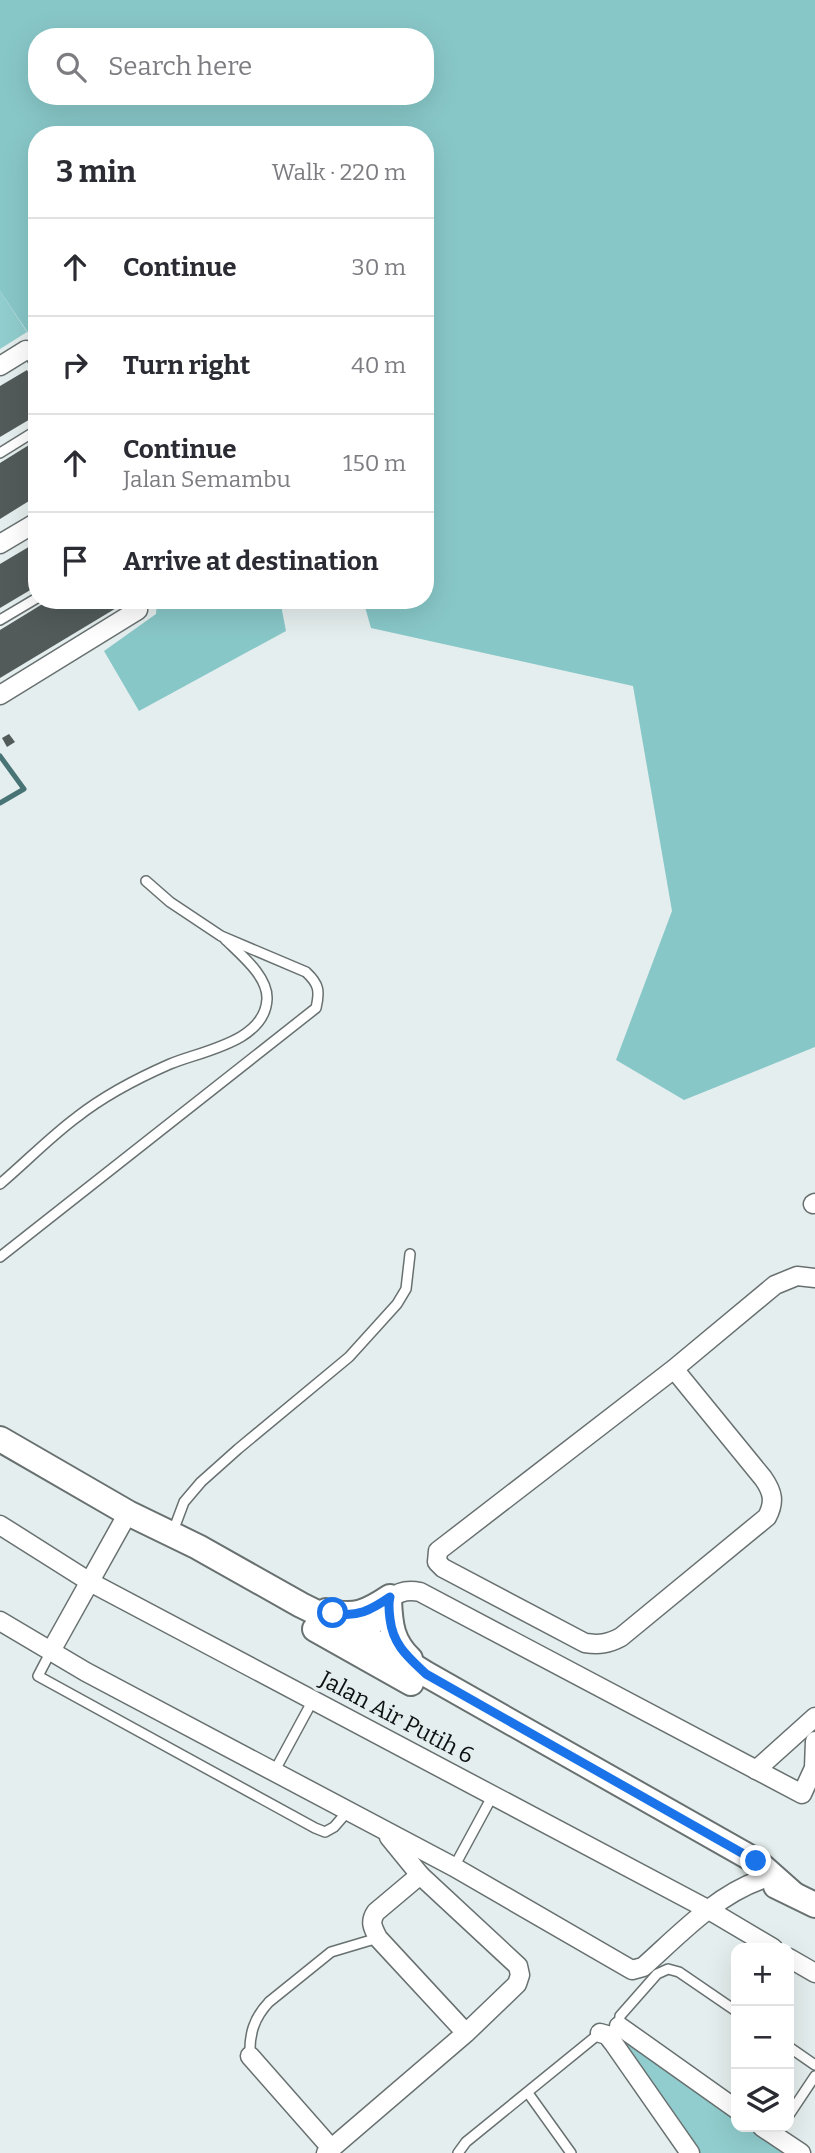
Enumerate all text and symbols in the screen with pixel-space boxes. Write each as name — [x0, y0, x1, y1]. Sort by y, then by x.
search box — [28, 28, 434, 105]
icon: search — [52, 48, 90, 86]
text: Search here — [108, 51, 252, 82]
text: 3 min — [56, 154, 136, 190]
text: Walk · 220 m — [272, 158, 406, 186]
icon: ahead — [56, 248, 94, 286]
text: Continue — [123, 252, 237, 283]
text: 30 m — [352, 253, 406, 281]
icon: right — [56, 346, 94, 384]
text: Turn right — [123, 350, 250, 381]
text: 40 m — [351, 351, 406, 379]
text: Continue — [123, 434, 237, 465]
icon: ahead — [56, 444, 94, 482]
text: 150 m — [343, 449, 406, 477]
text: Jalan Semambu — [123, 465, 291, 493]
icon: arrive — [56, 542, 94, 580]
text: Arrive at destination — [123, 546, 378, 577]
route start — [317, 1597, 348, 1628]
street label: Jalan Air Putih 6 — [314, 1664, 479, 1769]
route end — [740, 1845, 771, 1876]
map controls — [731, 1943, 794, 2132]
button: + — [731, 1943, 794, 2006]
button: − — [731, 2006, 794, 2069]
button: layers — [731, 2069, 794, 2132]

